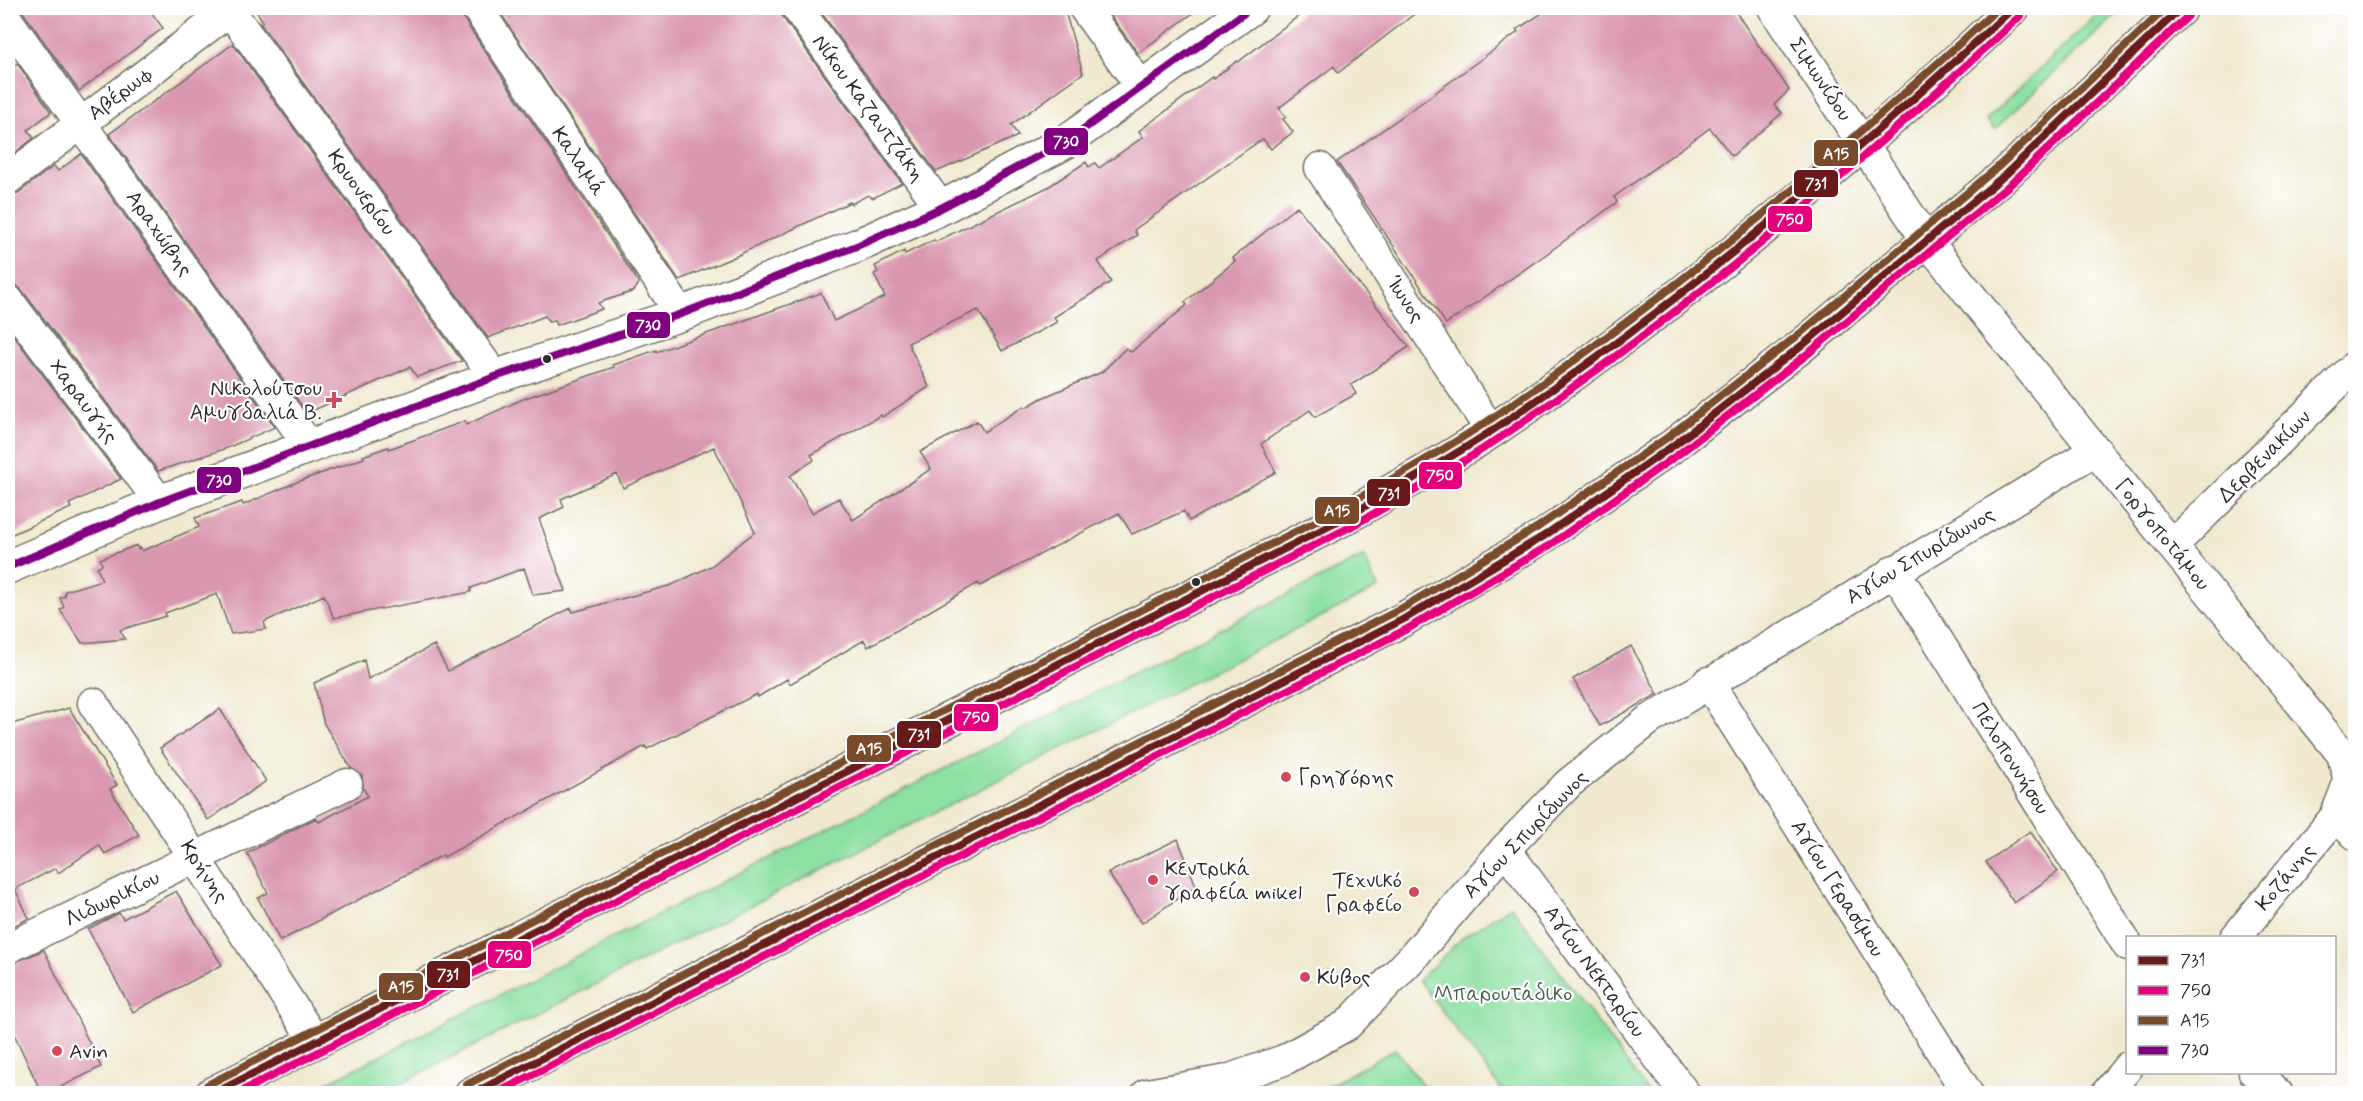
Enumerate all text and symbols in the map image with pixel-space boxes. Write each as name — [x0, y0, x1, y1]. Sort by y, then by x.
street label: Νίκου Καζαντζάκη — [805, 29, 931, 188]
street label: Σιμωνίδου — [1782, 32, 1858, 127]
street label: Αβέρωφ — [82, 59, 159, 127]
street label: Καλαμά — [545, 121, 612, 202]
line badge: 730 — [1043, 127, 1089, 156]
text: 730 — [1053, 132, 1079, 153]
line badge: Α15 — [1813, 139, 1859, 167]
street label: Κρυονερίου — [320, 144, 402, 241]
text: Α15 — [1823, 144, 1850, 165]
line badge: 731 — [1793, 169, 1839, 198]
text: 731 — [1805, 174, 1827, 195]
street label: Αραχώβης — [119, 185, 199, 282]
line badge: 750 — [1767, 205, 1813, 233]
text: 750 — [1776, 210, 1804, 231]
street label: Ίωνος — [1380, 271, 1431, 328]
line badge: 730 — [626, 311, 671, 339]
text: 730 — [635, 316, 661, 337]
unlabelled marker — [541, 353, 553, 365]
street label: Χαραυγής — [42, 354, 124, 450]
place label: Νικολούτσου Αμυγδαλιά Β. — [190, 375, 322, 427]
marker: Νικολούτσου Αμυγδαλιά Β. — [327, 393, 341, 407]
street label: Δερβενακίων — [2212, 404, 2317, 509]
line badge: 750 — [1418, 461, 1463, 490]
line badge: 730 — [196, 466, 242, 494]
text: 750 — [1426, 466, 1454, 487]
text: 730 — [206, 471, 232, 492]
street label: Γοργοποτάμου — [2108, 473, 2216, 597]
line badge: 731 — [1366, 478, 1411, 507]
text: 731 — [1378, 484, 1400, 505]
line badge: Α15 — [1314, 496, 1360, 525]
street label: Αγίου Σπυρίδωνος — [1841, 500, 2000, 611]
text: Α15 — [1324, 501, 1351, 522]
unlabelled marker — [1190, 576, 1202, 588]
street label: Πελοποννήσου — [1964, 697, 2056, 820]
line badge: 750 — [953, 703, 999, 732]
text: 750 — [962, 708, 990, 729]
line badge: 731 — [896, 720, 942, 749]
text: 731 — [908, 725, 930, 746]
line badge: Α15 — [846, 734, 892, 763]
text: Α15 — [856, 739, 883, 760]
place label: Γρηγόρης — [1298, 764, 1394, 792]
street label: Αγίου Σπυρίδωνος — [1457, 764, 1594, 905]
marker: Γρηγόρης — [1279, 770, 1293, 784]
street label: Αγίου Γερασίμου — [1784, 815, 1891, 963]
street label: Κρήνης — [173, 835, 235, 909]
street label: Κοζάνης — [2250, 838, 2322, 917]
place label: Κεντρικά γραφεία mikel — [1165, 855, 1302, 907]
street label: Λιδωρικίου — [60, 864, 165, 934]
place label: Τεχνικό Γραφείο — [1325, 867, 1402, 919]
marker: Κεντρικά γραφεία mikel — [1146, 873, 1160, 887]
marker: Τεχνικό Γραφείο — [1407, 885, 1421, 899]
street label: Αγίου Νεκταρίου — [1537, 900, 1652, 1043]
legend — [2126, 936, 2336, 1074]
line badge: 750 — [487, 940, 532, 969]
text: 750 — [495, 946, 523, 967]
text: 731 — [2180, 949, 2206, 973]
line badge: 731 — [426, 960, 471, 989]
place label: Κύβος — [1317, 964, 1371, 992]
text: 731 — [437, 965, 459, 986]
marker: Κύβος — [1298, 970, 1312, 984]
line badge: Α15 — [378, 972, 424, 1001]
text: Α15 — [388, 977, 415, 998]
text: 750 — [2180, 979, 2211, 1003]
park label: Μπαρουτάδικο — [1434, 980, 1572, 1008]
text: Α15 — [2180, 1009, 2209, 1033]
place label: Avin — [69, 1038, 108, 1066]
text: 730 — [2180, 1039, 2209, 1063]
marker: Avin — [50, 1044, 64, 1058]

